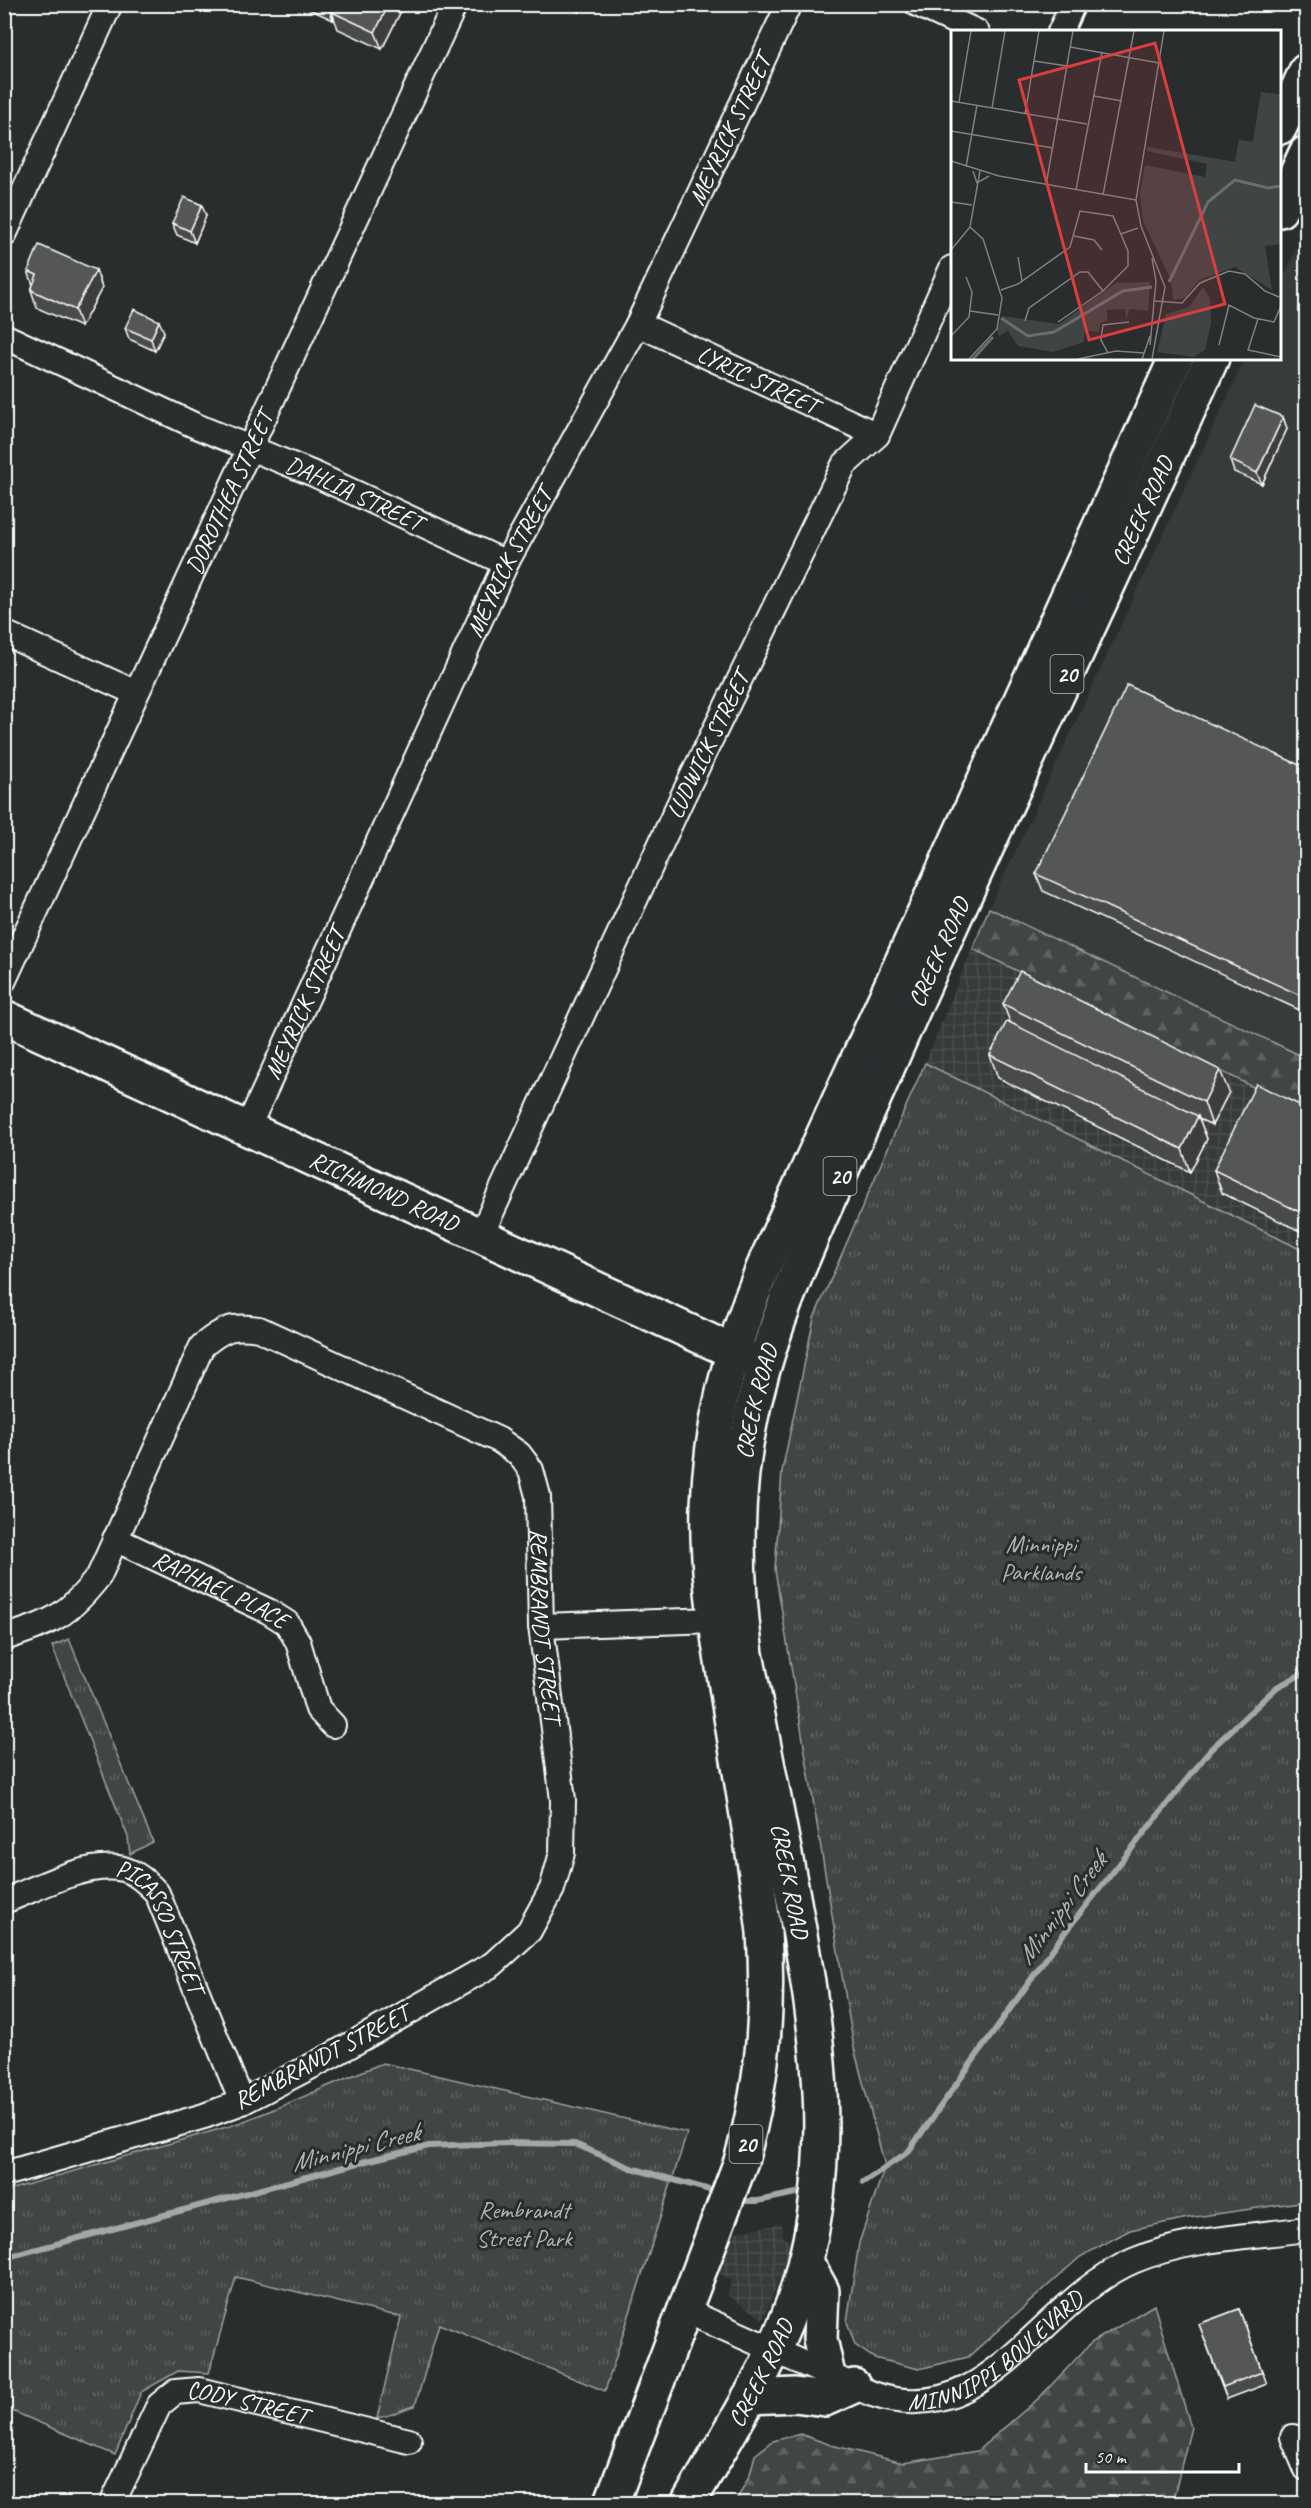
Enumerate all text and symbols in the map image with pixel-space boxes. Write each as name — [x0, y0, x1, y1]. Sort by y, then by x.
inset map — [951, 30, 1281, 360]
street label: MEYRICK STREET — [681, 44, 780, 210]
street label: LYRIC STREET — [693, 339, 828, 423]
street label: DOROTHEA STREET — [179, 401, 282, 578]
street label: DAHLIA STREET — [281, 449, 432, 539]
street label: CREEK ROAD — [1104, 450, 1181, 570]
street label: MEYRICK STREET — [459, 478, 562, 642]
road number: 20 — [1050, 655, 1084, 693]
street label: LUDWICK STREET — [660, 661, 759, 823]
street label: CREEK ROAD — [901, 891, 977, 1012]
street label: MEYRICK STREET — [257, 918, 355, 1084]
street label: RICHMOND ROAD — [305, 1144, 465, 1239]
road number: 20 — [824, 1157, 856, 1195]
street label: CREEK ROAD — [729, 1339, 785, 1461]
street label: REMBRANDT STREET — [524, 1529, 569, 1730]
park label: Minnippi Parklands — [1001, 1529, 1083, 1587]
street label: RAPHAEL PLACE — [148, 1544, 297, 1637]
street label: CREEK ROAD — [764, 1821, 816, 1943]
water label: Minnippi Creek — [1009, 1842, 1117, 1971]
street label: PICASSO STREET — [113, 1853, 213, 2003]
street label: REMBRANDT STREET — [228, 1995, 419, 2116]
water label: Minnippi Creek — [288, 2114, 428, 2179]
road number: 20 — [730, 2125, 762, 2163]
park label: Rembrandt Street Park — [476, 2195, 574, 2253]
street label: MINNIPPI BOULEVARD — [908, 2283, 1091, 2417]
street label: CREEK ROAD — [721, 2313, 801, 2432]
street label: CODY STREET — [185, 2375, 316, 2432]
scale bar — [1086, 2436, 1239, 2474]
text: 50 m — [1095, 2446, 1128, 2468]

